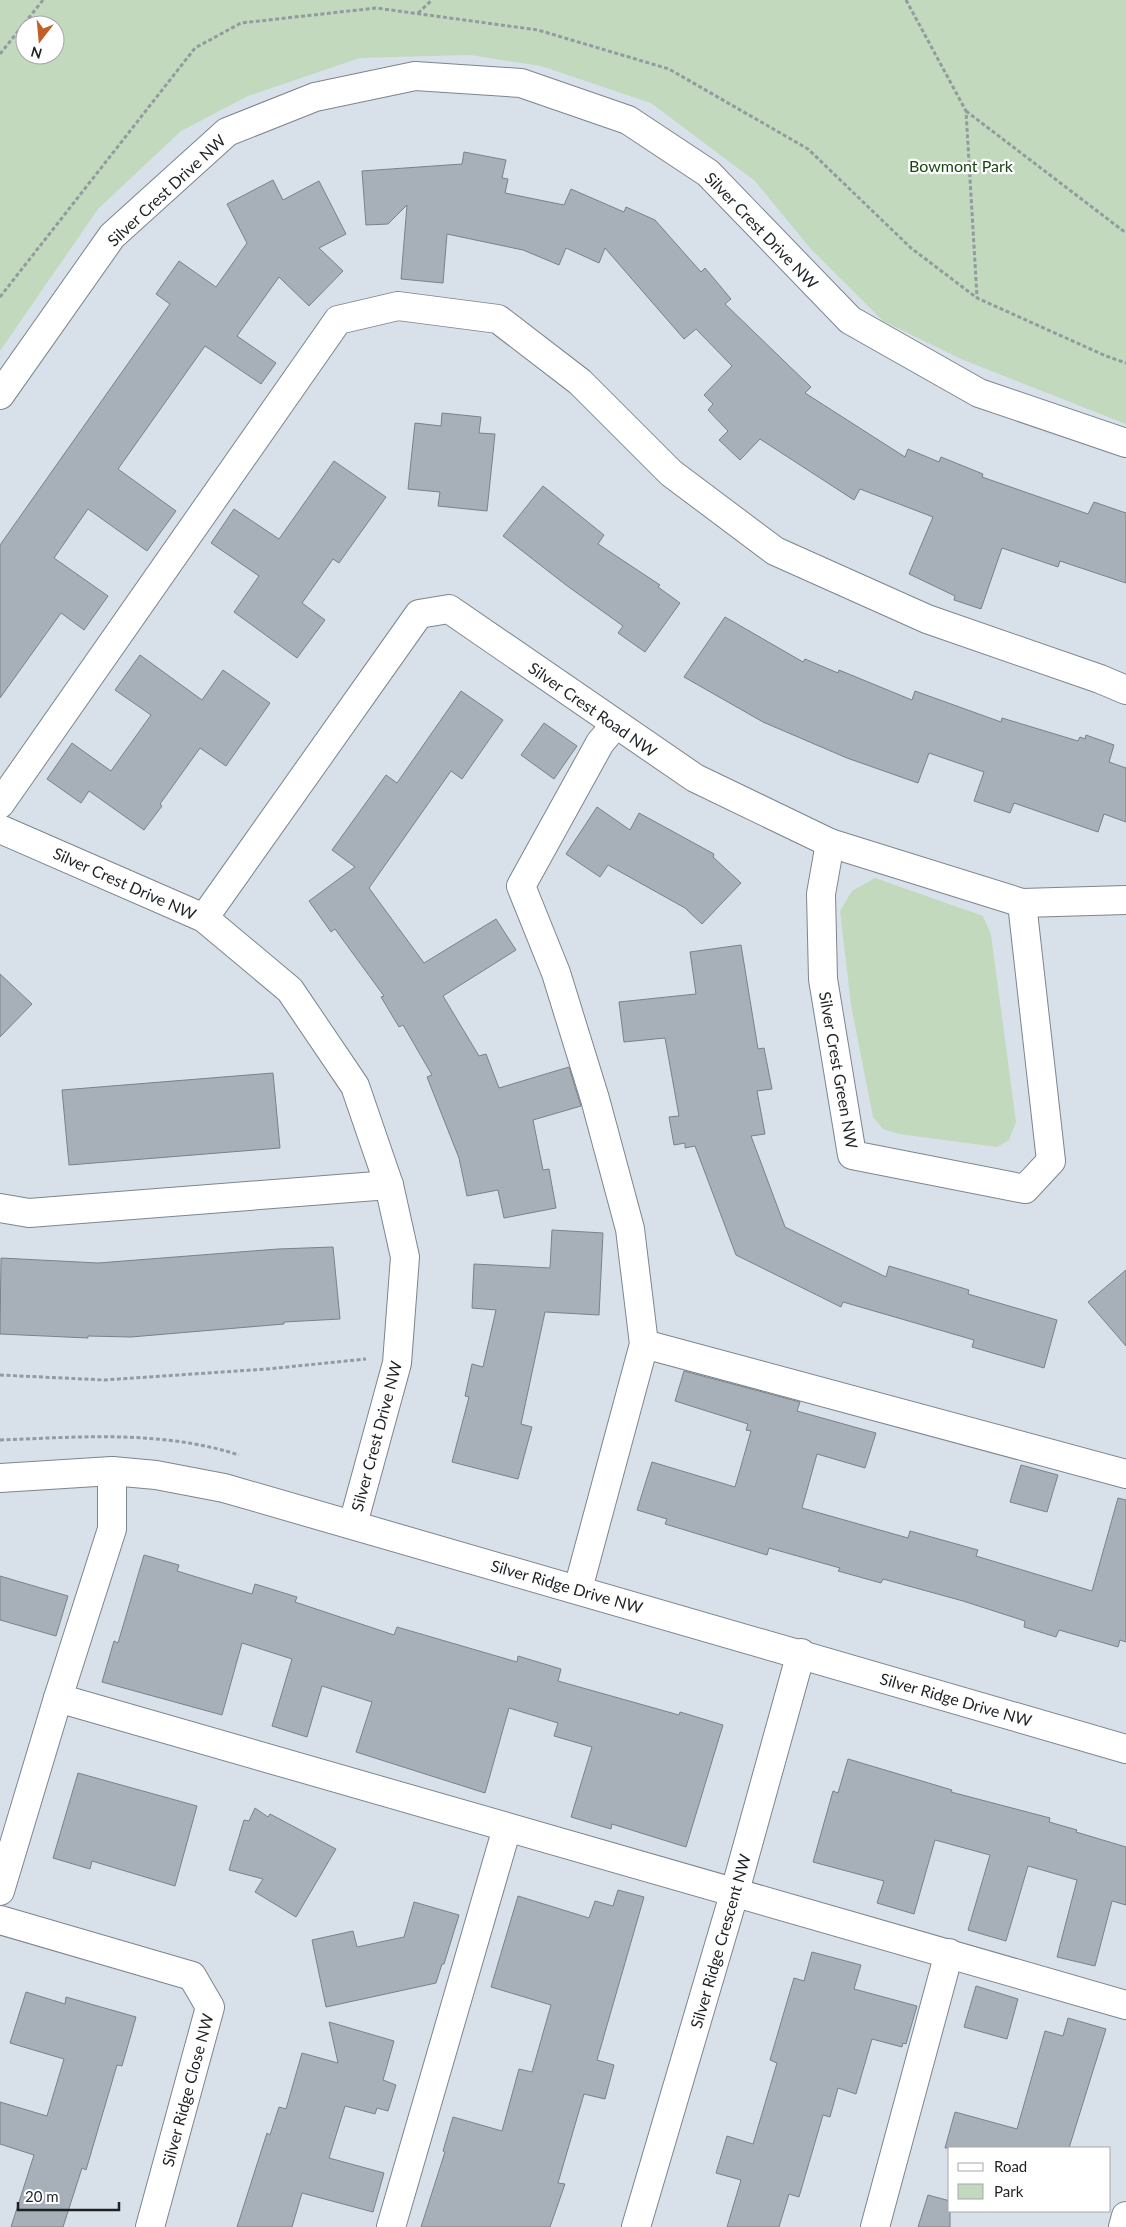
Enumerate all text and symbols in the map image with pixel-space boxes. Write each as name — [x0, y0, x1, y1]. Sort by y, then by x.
north arrow — [15, 15, 65, 65]
text: N — [29, 43, 44, 63]
street label: Silver Crest Drive NW — [103, 130, 229, 250]
park label: Bowmont Park — [909, 156, 1014, 175]
street label: Silver Crest Drive NW — [701, 168, 823, 293]
street label: Silver Crest Road NW — [525, 658, 661, 761]
street label: Silver Crest Drive NW — [50, 843, 200, 923]
street label: Silver Crest Green NW — [816, 990, 862, 1151]
street label: Silver Crest Drive NW — [347, 1358, 405, 1513]
street label: Silver Ridge Drive NW — [489, 1555, 645, 1617]
street label: Silver Ridge Drive NW — [878, 1668, 1034, 1730]
street label: Silver Ridge Crescent NW — [686, 1851, 754, 2030]
street label: Silver Ridge Close NW — [157, 2011, 217, 2169]
legend — [948, 2147, 1111, 2212]
text: Road — [994, 2157, 1027, 2175]
scale bar — [18, 2180, 119, 2212]
text: Park — [994, 2182, 1024, 2200]
text: 20 m — [25, 2187, 59, 2205]

